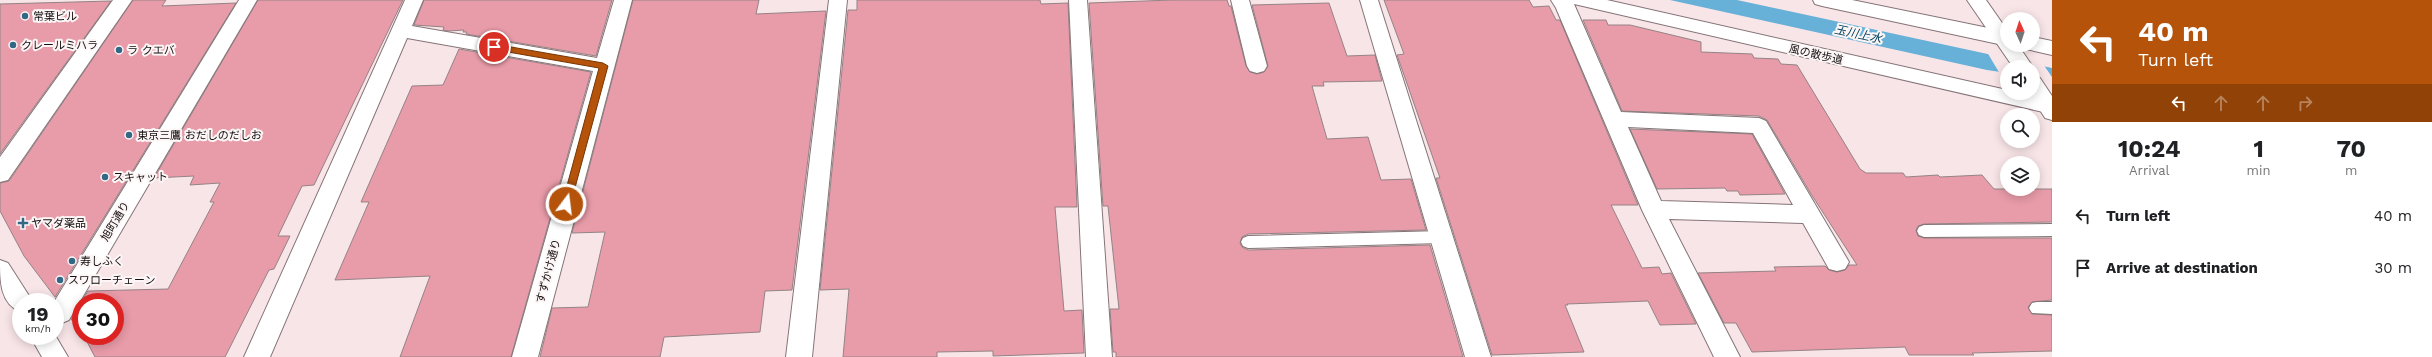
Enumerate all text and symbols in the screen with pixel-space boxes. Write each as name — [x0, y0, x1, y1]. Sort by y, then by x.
place label: 常葉ビル — [33, 10, 77, 23]
marker: 常葉ビル — [20, 11, 30, 21]
north arrow — [2000, 12, 2040, 52]
map controls — [2000, 12, 2040, 196]
text: 40 m — [2138, 15, 2208, 48]
icon: left — [2072, 16, 2124, 68]
water label: 玉川上水 — [1833, 22, 1885, 46]
pin — [477, 30, 511, 64]
icon: arrive — [483, 36, 505, 58]
place label: クレールミハラ — [21, 39, 98, 52]
marker: クレールミハラ — [8, 40, 18, 50]
street label: 風の散歩道 — [1788, 42, 1844, 67]
place label: ラ クエバ — [127, 44, 175, 57]
marker: ラ クエバ — [114, 45, 124, 55]
text: Turn left — [2138, 49, 2213, 70]
button: sound — [2000, 60, 2040, 100]
icon: left — [2168, 92, 2190, 114]
icon: ahead — [2210, 92, 2232, 114]
icon: ahead — [2252, 92, 2274, 114]
icon: right — [2294, 92, 2316, 114]
button: search — [2000, 108, 2040, 148]
place label: 東京三鷹 おだしのだしお — [137, 129, 262, 142]
marker: 東京三鷹 おだしのだしお — [124, 130, 134, 140]
text: 10:24 — [2118, 135, 2181, 163]
text: 1 — [2253, 135, 2264, 163]
text: 70 — [2337, 135, 2366, 163]
button: layers — [2000, 156, 2040, 196]
text: Arrival — [2129, 163, 2170, 178]
text: min — [2247, 163, 2271, 178]
text: m — [2345, 163, 2357, 178]
place label: スキャット — [113, 171, 168, 184]
marker: スキャット — [100, 172, 110, 182]
position arrow — [545, 183, 587, 225]
street label: 旭町通り — [99, 199, 132, 243]
icon: left — [2072, 205, 2094, 227]
text: Turn left — [2106, 207, 2170, 225]
text: 40 m — [2374, 207, 2412, 225]
place label: ヤマダ薬品 — [31, 217, 86, 230]
marker: ヤマダ薬品 — [18, 218, 28, 228]
street label: すずかけ通り — [534, 238, 563, 305]
place label: 寿しふく — [80, 255, 124, 268]
marker: 寿しふく — [67, 256, 77, 266]
icon: arrive — [2072, 257, 2094, 279]
text: Arrive at destination — [2106, 259, 2258, 277]
text: 30 m — [2375, 259, 2412, 277]
place label: スワローチェーン — [68, 274, 155, 287]
marker: スワローチェーン — [55, 275, 65, 285]
speed limit sign: 30 — [72, 293, 124, 345]
text: 19 — [28, 302, 48, 326]
text: km/h — [25, 323, 51, 334]

